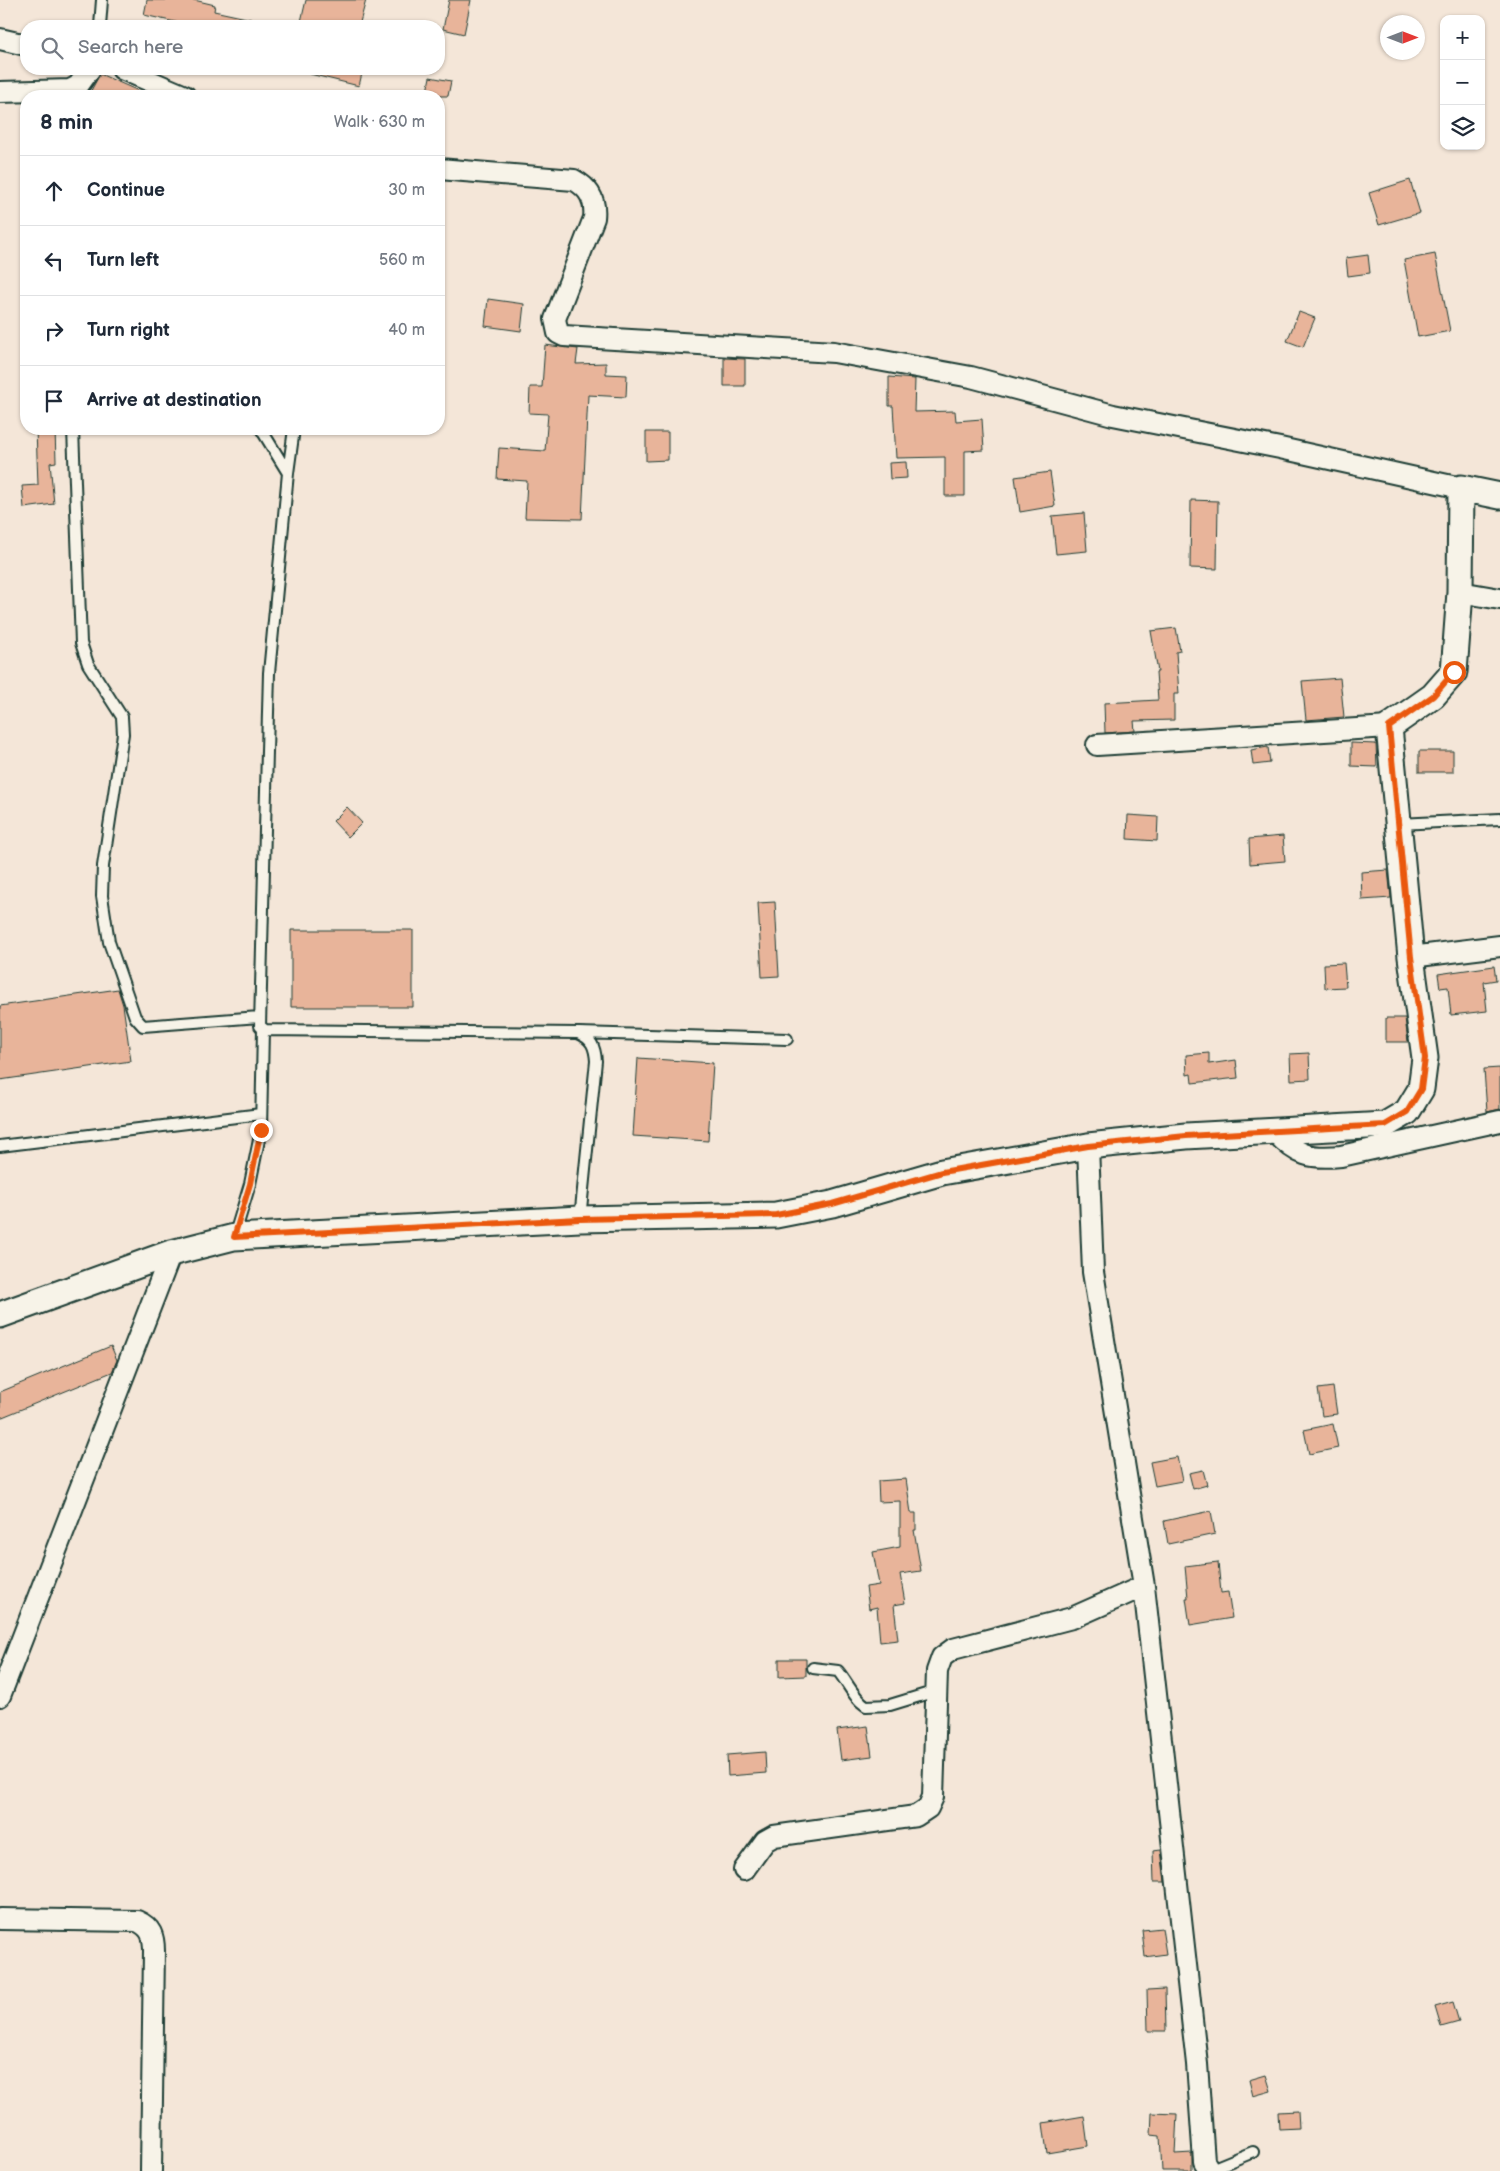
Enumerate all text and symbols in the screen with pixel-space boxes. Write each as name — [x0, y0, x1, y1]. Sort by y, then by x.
north arrow — [1380, 15, 1425, 60]
map controls — [1440, 15, 1485, 150]
button: + — [1440, 15, 1485, 60]
search box — [20, 20, 445, 75]
icon: search — [38, 34, 66, 62]
text: Search here — [78, 36, 183, 59]
button: − — [1440, 60, 1485, 105]
button: layers — [1440, 105, 1485, 150]
text: 8 min — [40, 110, 93, 135]
text: Walk · 630 m — [334, 113, 425, 132]
icon: ahead — [40, 177, 68, 205]
text: Continue — [87, 179, 165, 202]
text: 30 m — [388, 181, 425, 200]
icon: left — [40, 247, 68, 275]
text: Turn left — [87, 249, 159, 272]
text: 560 m — [379, 251, 425, 270]
icon: right — [40, 317, 68, 345]
text: Turn right — [87, 319, 170, 342]
text: 40 m — [388, 321, 425, 340]
icon: arrive — [40, 387, 68, 415]
text: Arrive at destination — [87, 389, 262, 412]
route start — [1443, 661, 1466, 684]
route end — [250, 1119, 273, 1142]

